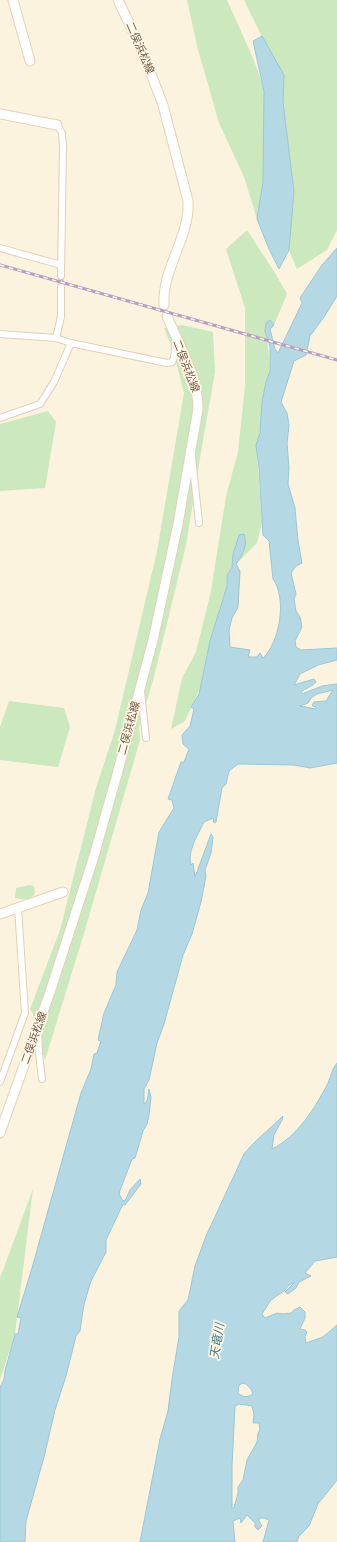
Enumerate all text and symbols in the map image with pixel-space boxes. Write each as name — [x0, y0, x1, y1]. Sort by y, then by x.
street label: 二俣浜松線 — [123, 20, 157, 76]
street label: 二俣浜松線 — [170, 338, 202, 394]
street label: 二俣浜松線 — [116, 700, 142, 756]
street label: 二俣浜松線 — [18, 1010, 50, 1066]
water label: 天竜川 — [207, 1320, 227, 1360]

